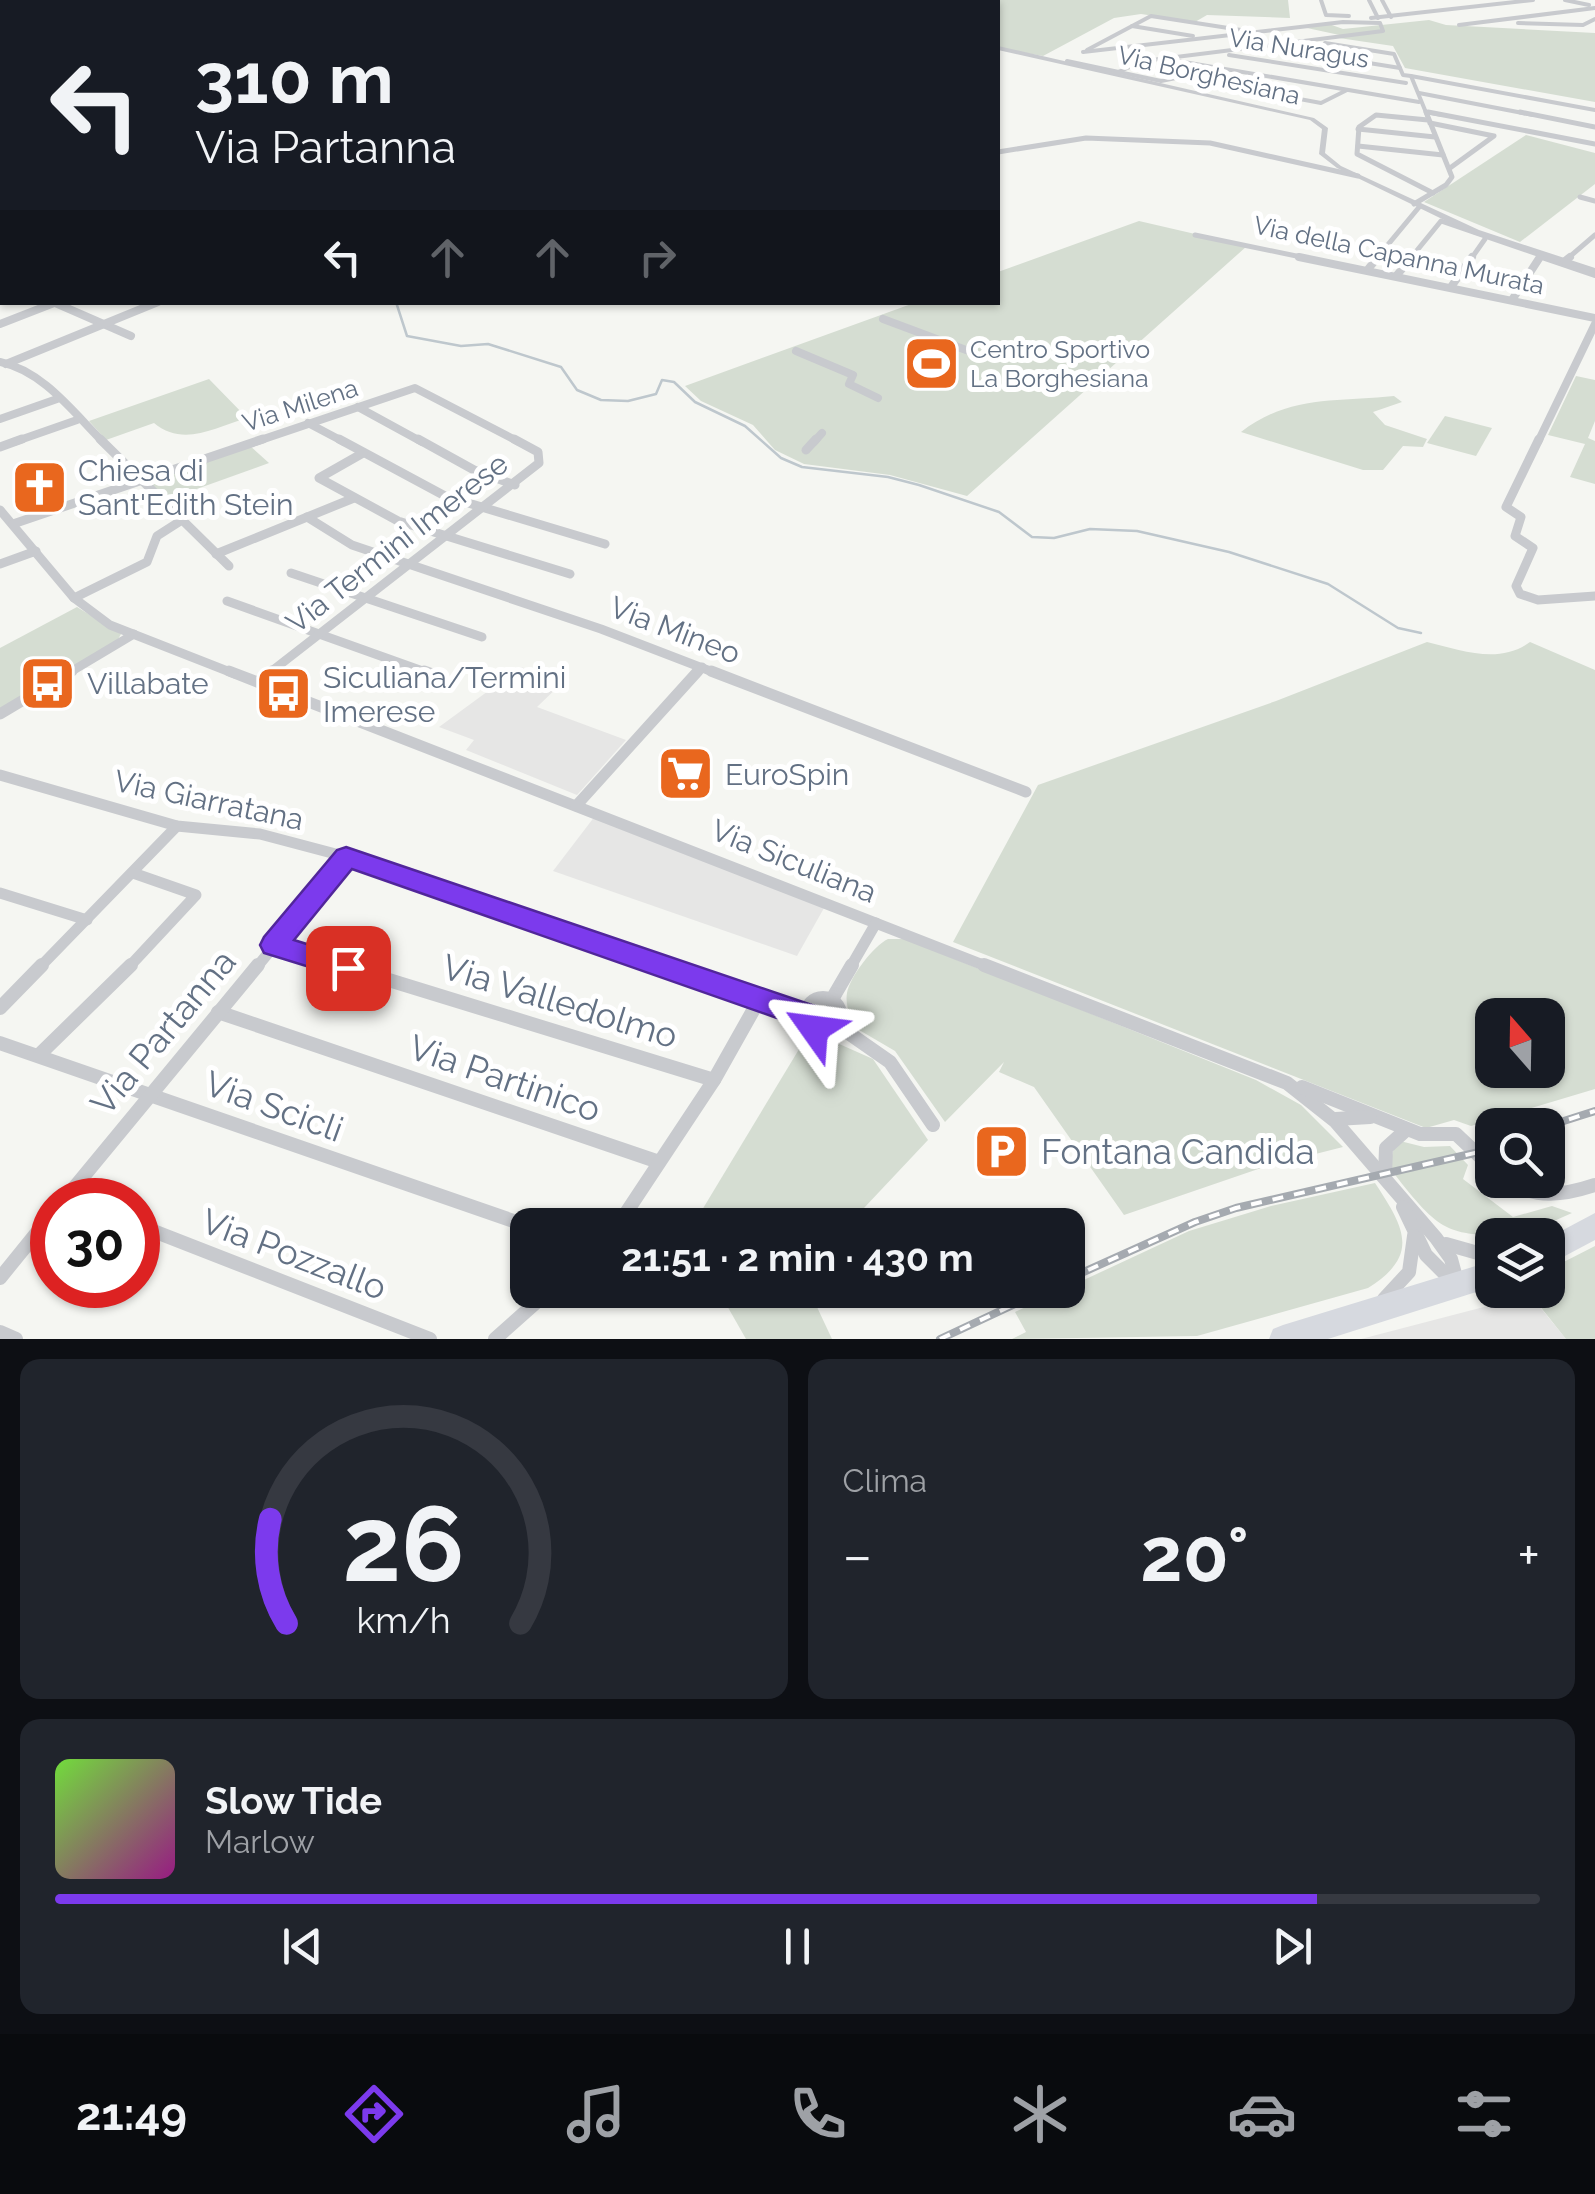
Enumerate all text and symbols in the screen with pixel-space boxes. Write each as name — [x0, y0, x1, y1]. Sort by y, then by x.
street label: Via Nuragus — [1227, 22, 1371, 74]
text: 310 m — [195, 37, 394, 119]
street label: Via Borghesiana — [1115, 39, 1303, 111]
icon: left — [30, 40, 160, 170]
text: Via Partanna — [195, 121, 456, 174]
street label: Via della Capanna Murata — [1251, 210, 1547, 300]
icon: left — [315, 230, 370, 285]
icon: ahead — [420, 230, 475, 285]
icon: ahead — [525, 230, 580, 285]
icon: right — [630, 230, 685, 285]
sports icon: Centro Sportivo La Borghesiana — [901, 333, 961, 393]
place label: Centro Sportivo La Borghesiana — [970, 334, 1150, 393]
street label: Via Milena — [239, 372, 361, 438]
street label: Via Termini Imerese — [279, 446, 515, 640]
place label: Chiesa di Sant'Edith Stein — [78, 453, 293, 522]
church icon: Chiesa di Sant'Edith Stein — [9, 457, 69, 517]
street label: Via Mineo — [605, 589, 745, 671]
bus stop icon: Villabate — [18, 653, 78, 713]
place label: Siculiana/Termini Imerese — [323, 660, 566, 729]
bus stop icon: Siculiana/Termini Imerese — [254, 664, 314, 724]
place label: Villabate — [87, 666, 209, 701]
supermarket icon: EuroSpin — [656, 744, 716, 804]
place label: EuroSpin — [725, 757, 849, 792]
street label: Via Giarratana — [111, 763, 307, 837]
street label: Via Siculiana — [706, 812, 882, 910]
pin — [306, 926, 391, 1011]
street label: Via Partanna — [82, 941, 244, 1123]
icon: arrive — [321, 941, 376, 996]
street label: Via Valledolmo — [437, 946, 683, 1056]
position arrow — [762, 977, 866, 1081]
north arrow — [1475, 998, 1565, 1088]
map controls — [1475, 998, 1565, 1308]
street label: Via Partinico — [404, 1026, 606, 1130]
street label: Via Scicli — [199, 1062, 349, 1150]
button: search — [1475, 1108, 1565, 1198]
parking icon: Fontana Candida — [972, 1121, 1032, 1181]
place label: Fontana Candida — [1041, 1131, 1314, 1172]
speed limit sign: 30 — [30, 1178, 160, 1308]
street label: Via Pozzallo — [196, 1200, 392, 1308]
button: layers — [1475, 1218, 1565, 1308]
text: 21:51 · 2 min · 430 m — [621, 1235, 974, 1280]
text: Clima — [843, 1462, 927, 1499]
text: 26 — [343, 1483, 465, 1605]
text: 20° — [1140, 1510, 1249, 1599]
text: − — [843, 1523, 872, 1588]
text: + — [1517, 1523, 1540, 1588]
text: km/h — [357, 1599, 451, 1641]
text: Slow Tide — [205, 1778, 382, 1823]
text: Marlow — [205, 1823, 315, 1860]
icon: previous — [275, 1919, 330, 1974]
icon: pause — [770, 1919, 825, 1974]
icon: next — [1265, 1919, 1320, 1974]
icon: directions — [339, 2079, 409, 2149]
icon: music — [561, 2079, 631, 2149]
icon: phone — [783, 2079, 853, 2149]
icon: climate — [1005, 2079, 1075, 2149]
icon: car — [1227, 2079, 1297, 2149]
icon: filters — [1449, 2079, 1519, 2149]
text: 21:49 — [76, 2088, 187, 2141]

